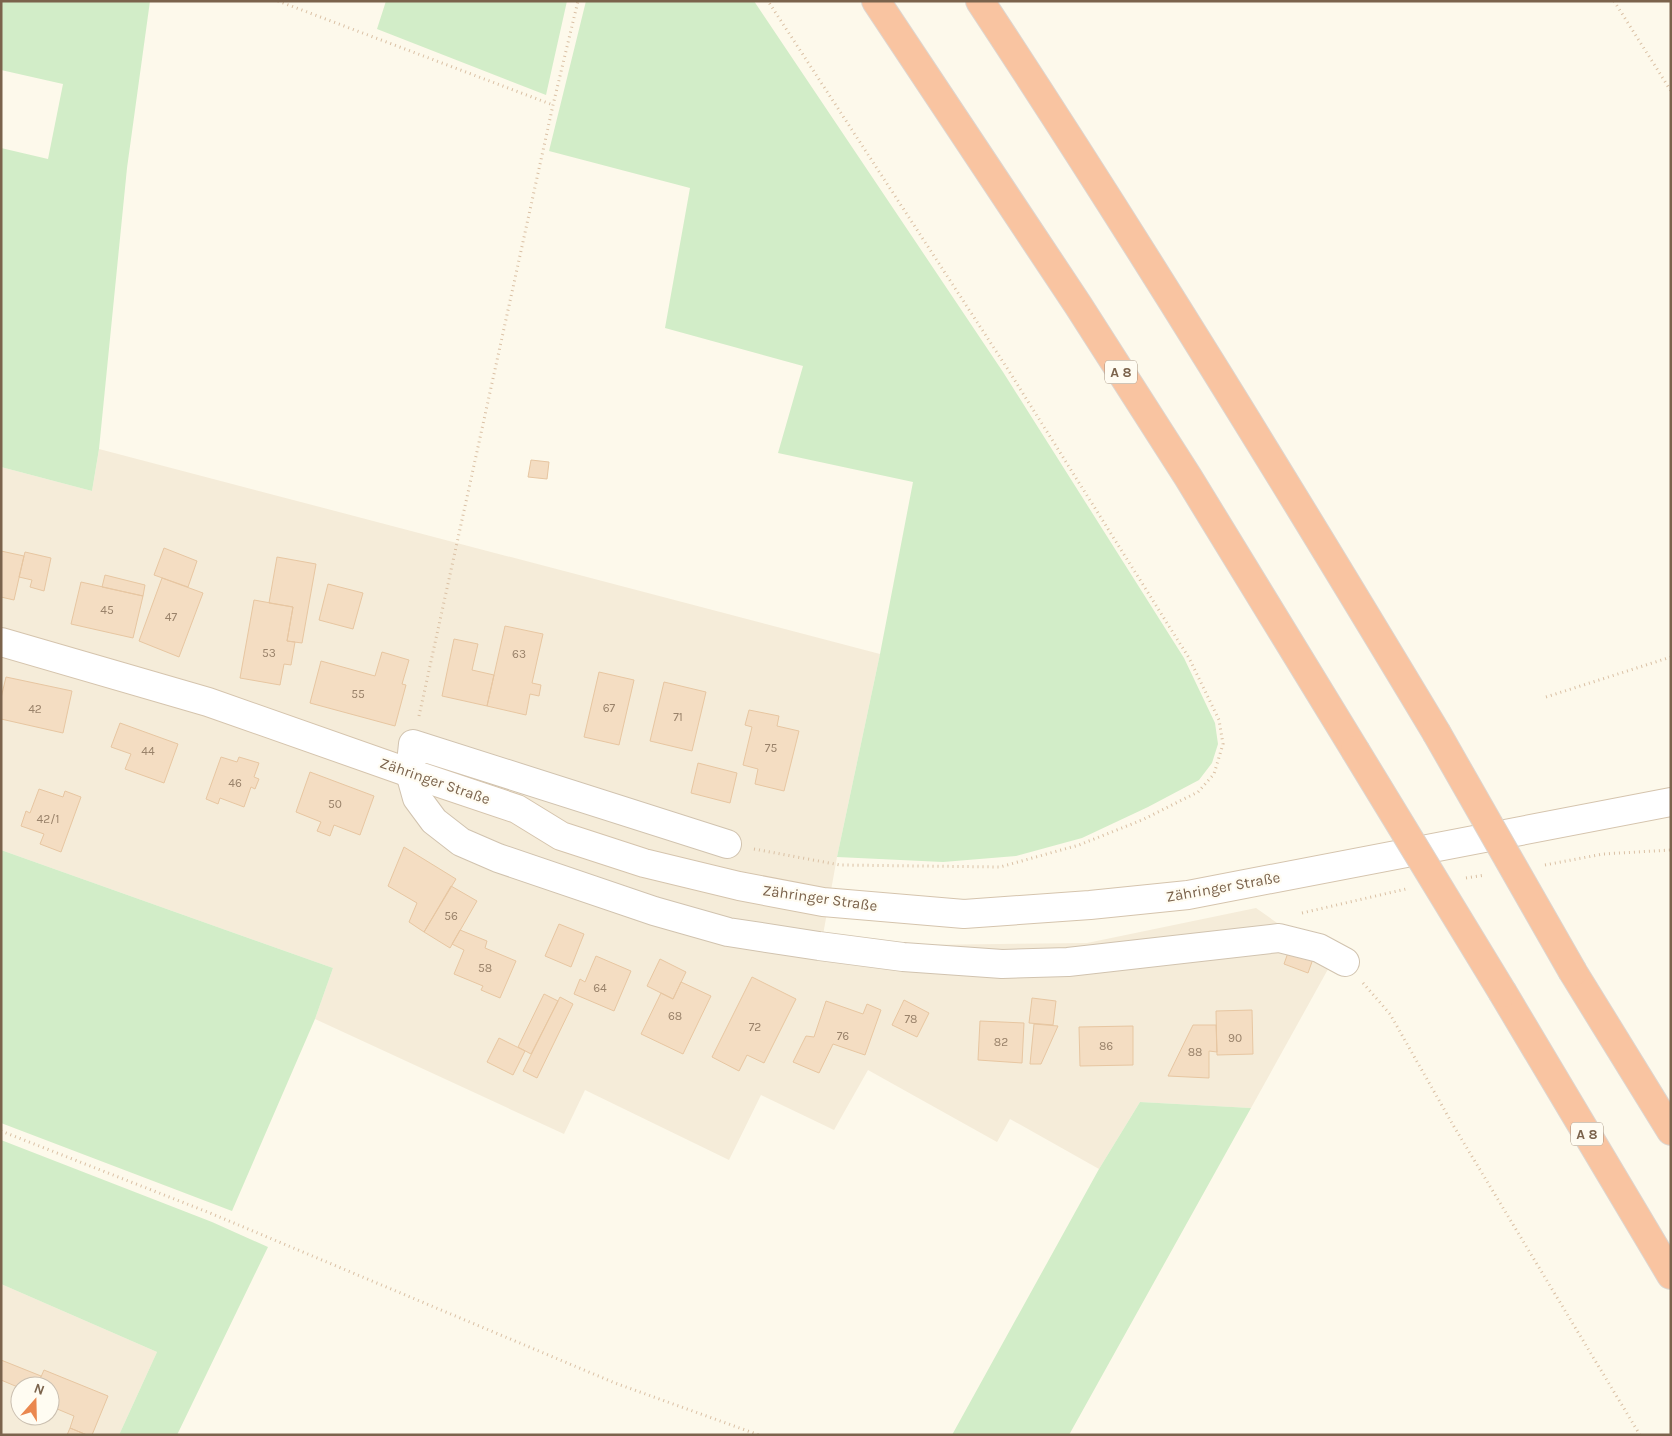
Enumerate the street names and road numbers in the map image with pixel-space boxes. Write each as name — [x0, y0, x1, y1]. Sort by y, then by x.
road number: A 8 — [1105, 361, 1137, 384]
street label: Zähringer Straße — [377, 754, 493, 808]
street label: Zähringer Straße — [1165, 868, 1281, 906]
street label: Zähringer Straße — [762, 881, 878, 915]
road number: A 8 — [1571, 1122, 1603, 1146]

